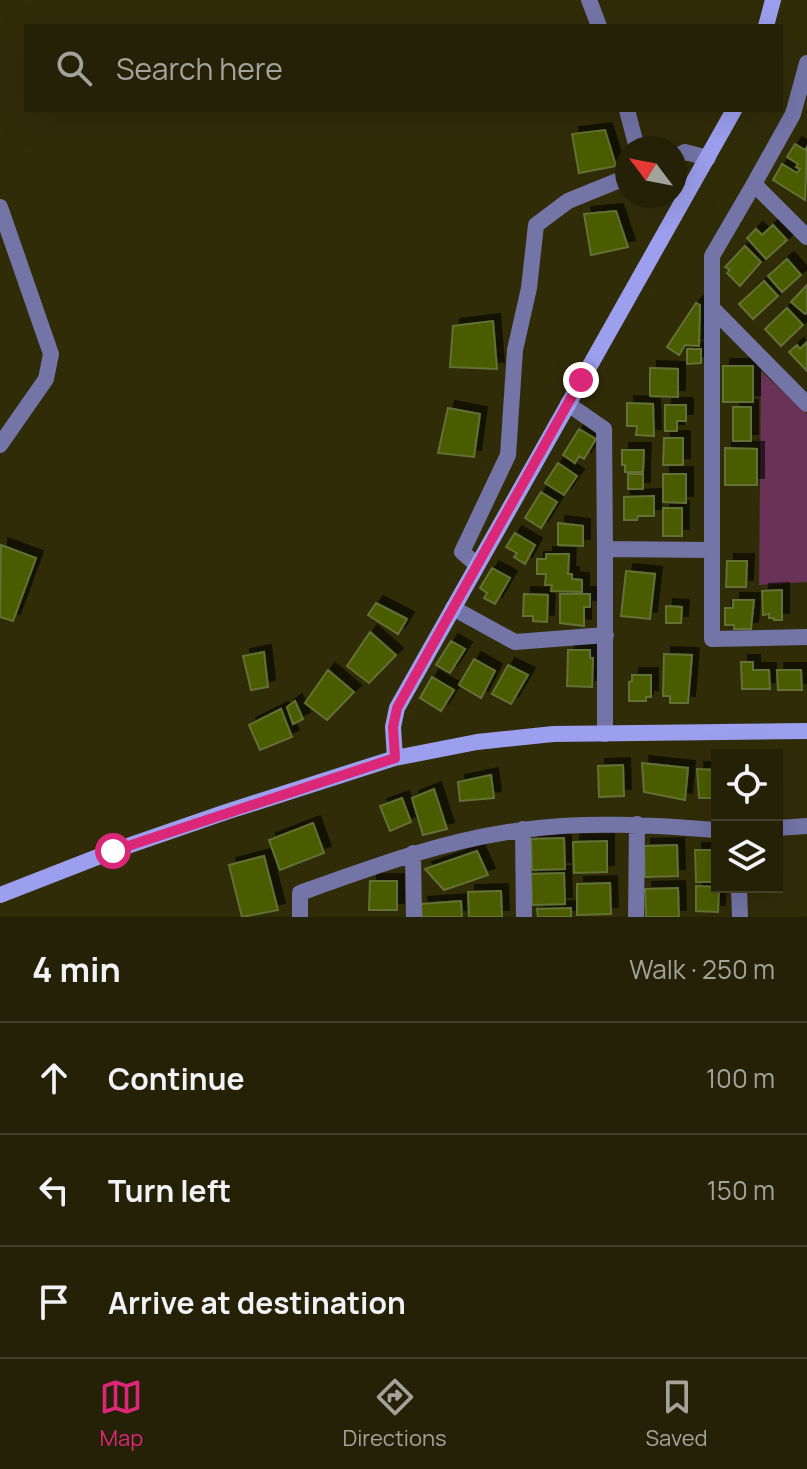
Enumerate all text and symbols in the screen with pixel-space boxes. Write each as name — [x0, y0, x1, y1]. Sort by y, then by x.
search box — [24, 24, 783, 112]
icon: search — [52, 46, 96, 90]
text: Search here — [116, 48, 283, 89]
north arrow — [615, 136, 687, 208]
route end — [563, 362, 599, 398]
map controls — [711, 749, 783, 893]
button: locate — [711, 749, 783, 821]
button: layers — [711, 821, 783, 893]
route start — [95, 833, 131, 869]
text: 4 min — [32, 946, 121, 992]
text: Walk · 250 m — [629, 951, 775, 987]
icon: ahead — [32, 1056, 76, 1100]
text: Continue — [108, 1058, 244, 1099]
text: 100 m — [706, 1060, 775, 1096]
icon: left — [32, 1168, 76, 1212]
text: Turn left — [108, 1170, 231, 1211]
text: 150 m — [707, 1172, 775, 1208]
icon: arrive — [32, 1280, 76, 1324]
text: Arrive at destination — [108, 1282, 406, 1323]
tab: Map — [99, 1375, 143, 1453]
tab: Directions — [342, 1375, 447, 1453]
tab: Saved — [646, 1375, 708, 1453]

